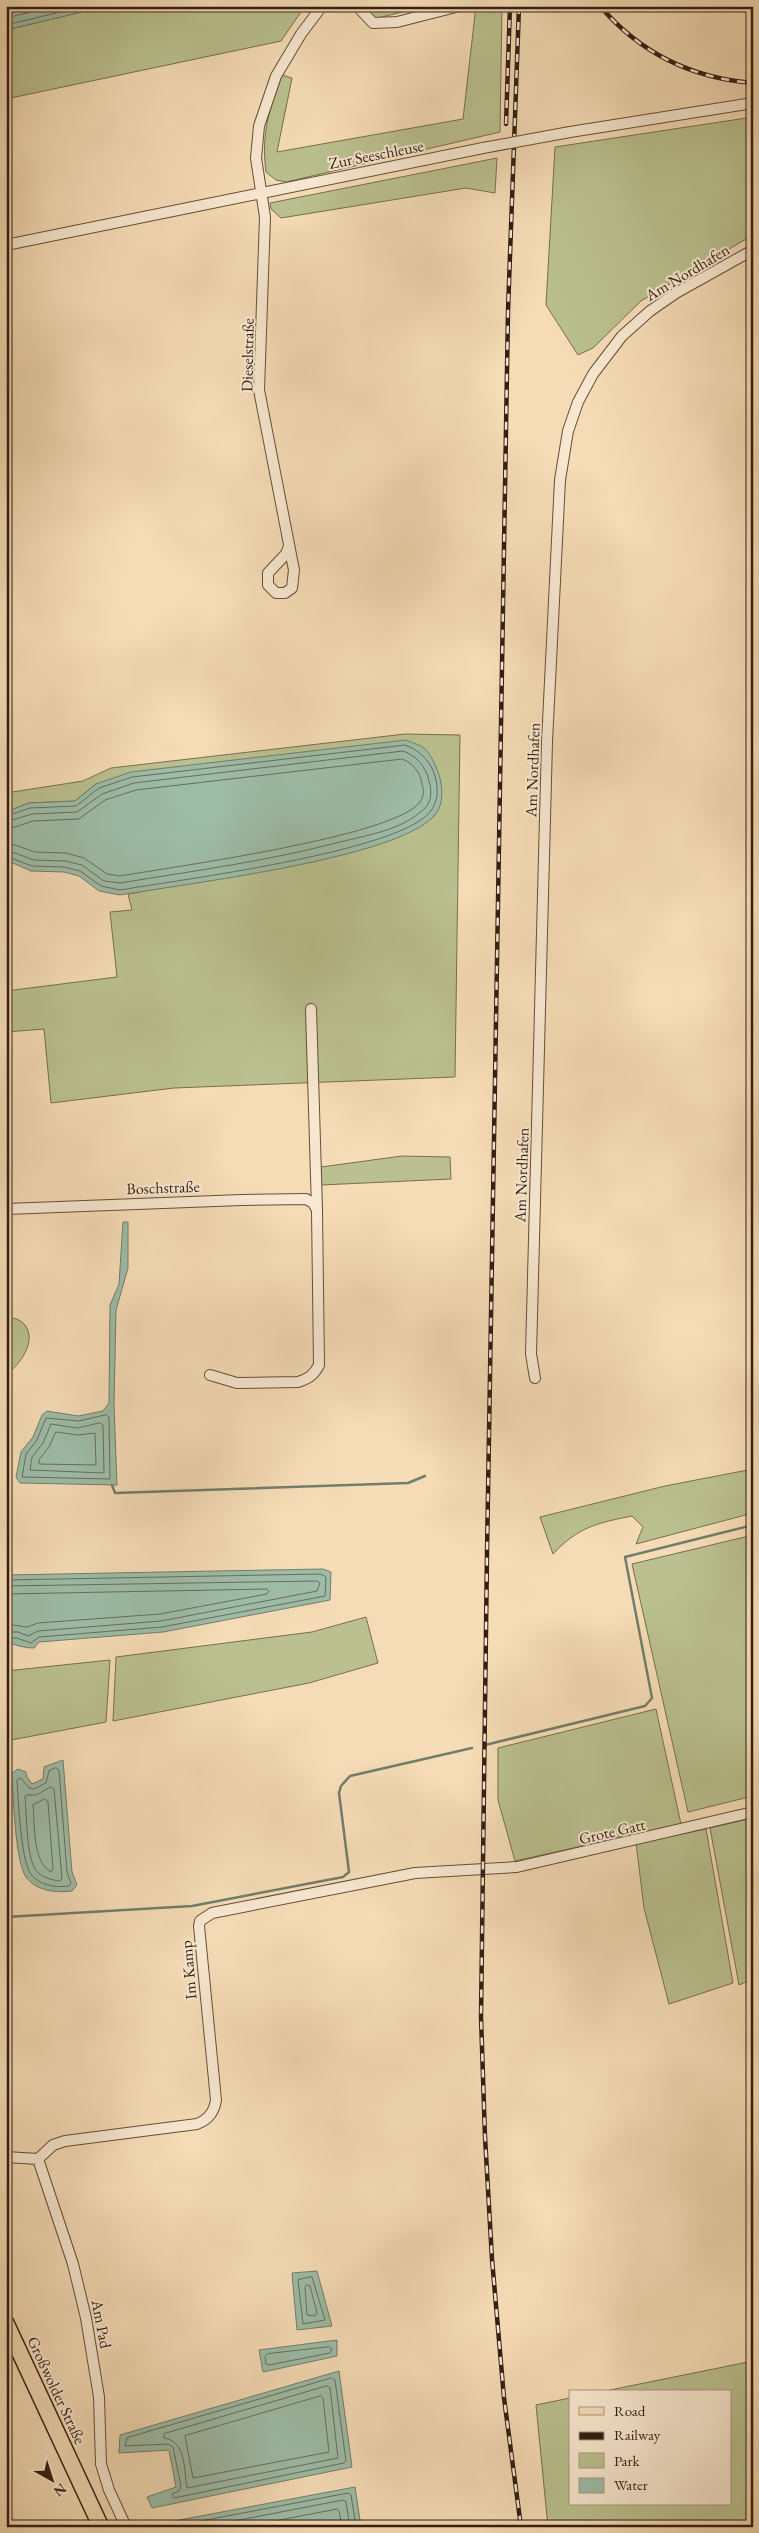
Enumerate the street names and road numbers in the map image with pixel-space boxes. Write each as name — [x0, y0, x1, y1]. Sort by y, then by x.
street label: Zur Seeschleuse — [327, 135, 425, 174]
street label: Am Nordhafen — [640, 239, 734, 306]
street label: Dieselstraße — [236, 318, 259, 392]
street label: Am Nordhafen — [520, 722, 545, 819]
street label: Am Nordhafen — [509, 1127, 534, 1224]
street label: Boschstraße — [126, 1176, 200, 1199]
street label: Grote Gatt — [577, 1814, 647, 1849]
street label: Im Kamp — [175, 1940, 202, 2000]
street label: Am Pad — [86, 2297, 117, 2351]
street label: Großwolder Straße — [22, 2333, 91, 2447]

